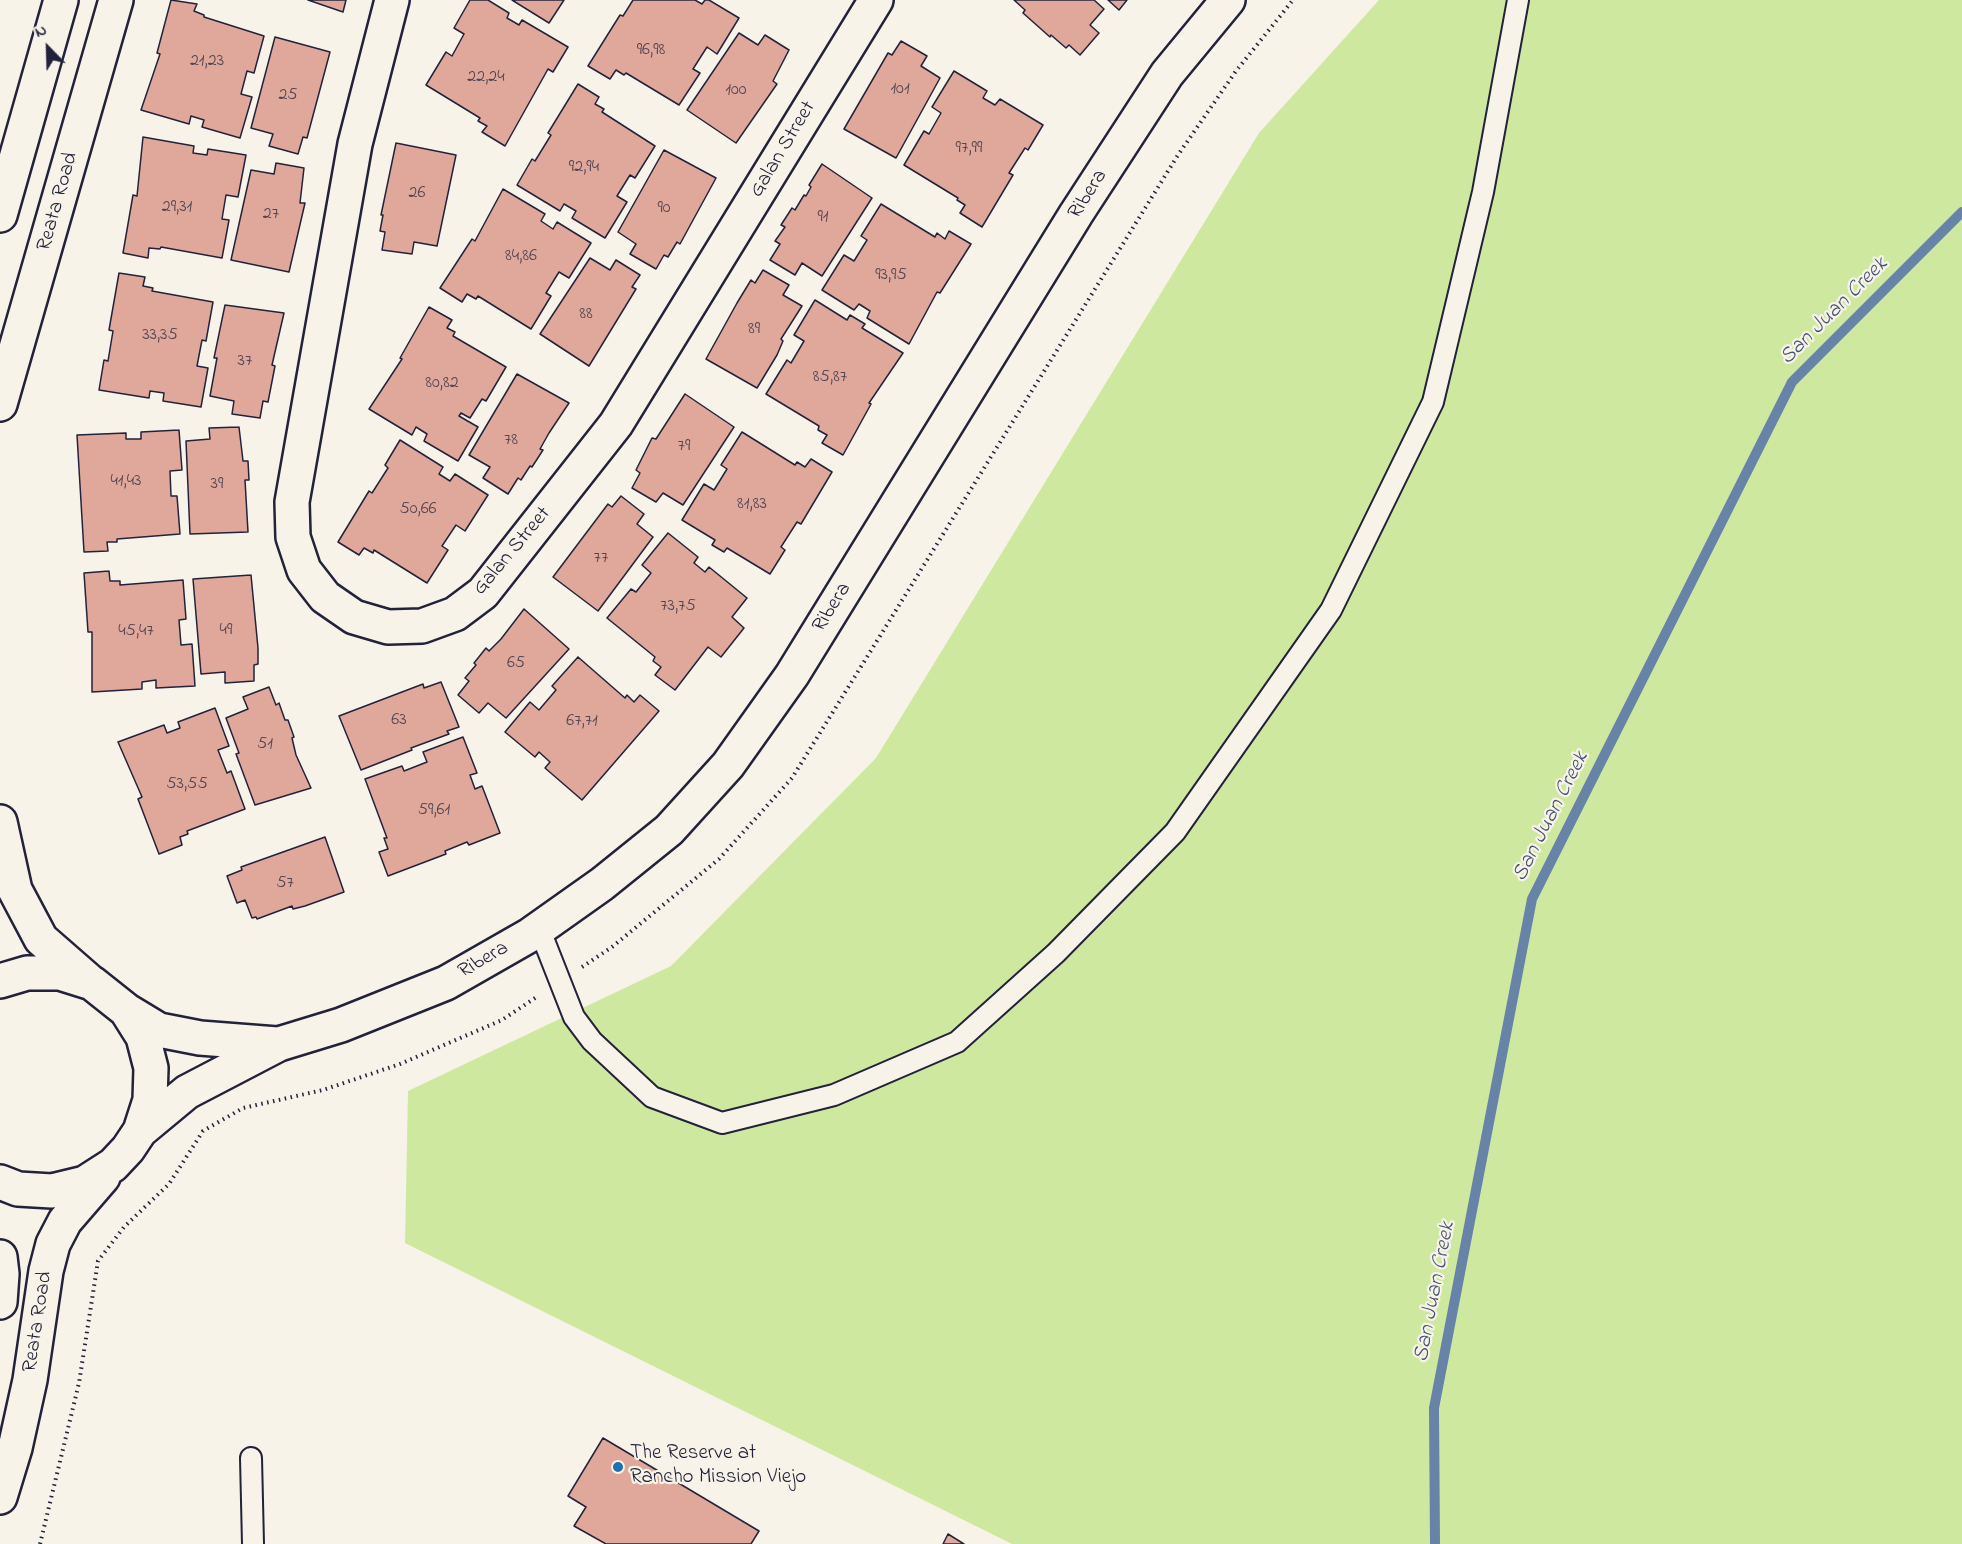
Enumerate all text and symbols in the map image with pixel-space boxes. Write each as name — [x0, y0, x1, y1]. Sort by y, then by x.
north arrow — [18, 18, 78, 78]
text: N — [31, 18, 51, 45]
house number: 96,98 — [637, 40, 665, 62]
house number: 21,23 — [190, 51, 224, 73]
house number: 22,24 — [467, 67, 505, 89]
house number: 101 — [890, 79, 910, 101]
house number: 100 — [725, 80, 747, 102]
house number: 25 — [278, 85, 298, 107]
street label: Galan Street — [745, 97, 823, 203]
house number: 97,99 — [956, 138, 982, 160]
street label: Reata Road — [33, 150, 85, 254]
house number: 92,94 — [569, 157, 599, 179]
street label: Ribera — [1064, 166, 1114, 224]
house number: 26 — [409, 183, 425, 205]
house number: 29,31 — [162, 197, 192, 219]
house number: 90 — [657, 198, 671, 220]
house number: 27 — [263, 204, 279, 226]
house number: 91 — [817, 207, 829, 229]
house number: 84,86 — [505, 246, 537, 268]
water label: San Juan Creek — [1775, 252, 1895, 372]
house number: 93,95 — [875, 265, 907, 287]
house number: 88 — [579, 304, 593, 326]
house number: 89 — [748, 319, 760, 341]
house number: 33,35 — [142, 325, 178, 347]
house number: 37 — [238, 351, 252, 373]
house number: 85,87 — [813, 367, 847, 389]
house number: 80,82 — [425, 373, 459, 395]
house number: 78 — [504, 430, 518, 452]
house number: 79 — [678, 436, 690, 458]
house number: 41,43 — [110, 471, 142, 493]
house number: 39 — [211, 474, 223, 496]
house number: 81,83 — [737, 494, 767, 516]
house number: 50,66 — [399, 499, 437, 521]
street label: Galan Street — [469, 503, 557, 601]
house number: 77 — [594, 548, 608, 570]
street label: Ribera — [808, 579, 858, 637]
house number: 73,75 — [660, 596, 696, 618]
house number: 49 — [220, 620, 232, 642]
house number: 45,47 — [118, 621, 154, 643]
house number: 65 — [507, 653, 525, 675]
house number: 63 — [391, 710, 407, 732]
house number: 67,71 — [566, 711, 598, 733]
house number: 51 — [257, 734, 273, 756]
water label: San Juan Creek — [1508, 748, 1596, 886]
house number: 53,55 — [166, 774, 208, 796]
house number: 59,61 — [418, 800, 450, 822]
house number: 57 — [276, 873, 294, 895]
street label: Ribera — [454, 937, 514, 985]
water label: San Juan Creek — [1409, 1220, 1463, 1364]
street label: Reata Road — [19, 1270, 59, 1374]
place label: The Reserve at Rancho Mission Viejo — [630, 1442, 806, 1492]
marker: The Reserve at Rancho Mission Viejo — [611, 1460, 625, 1474]

